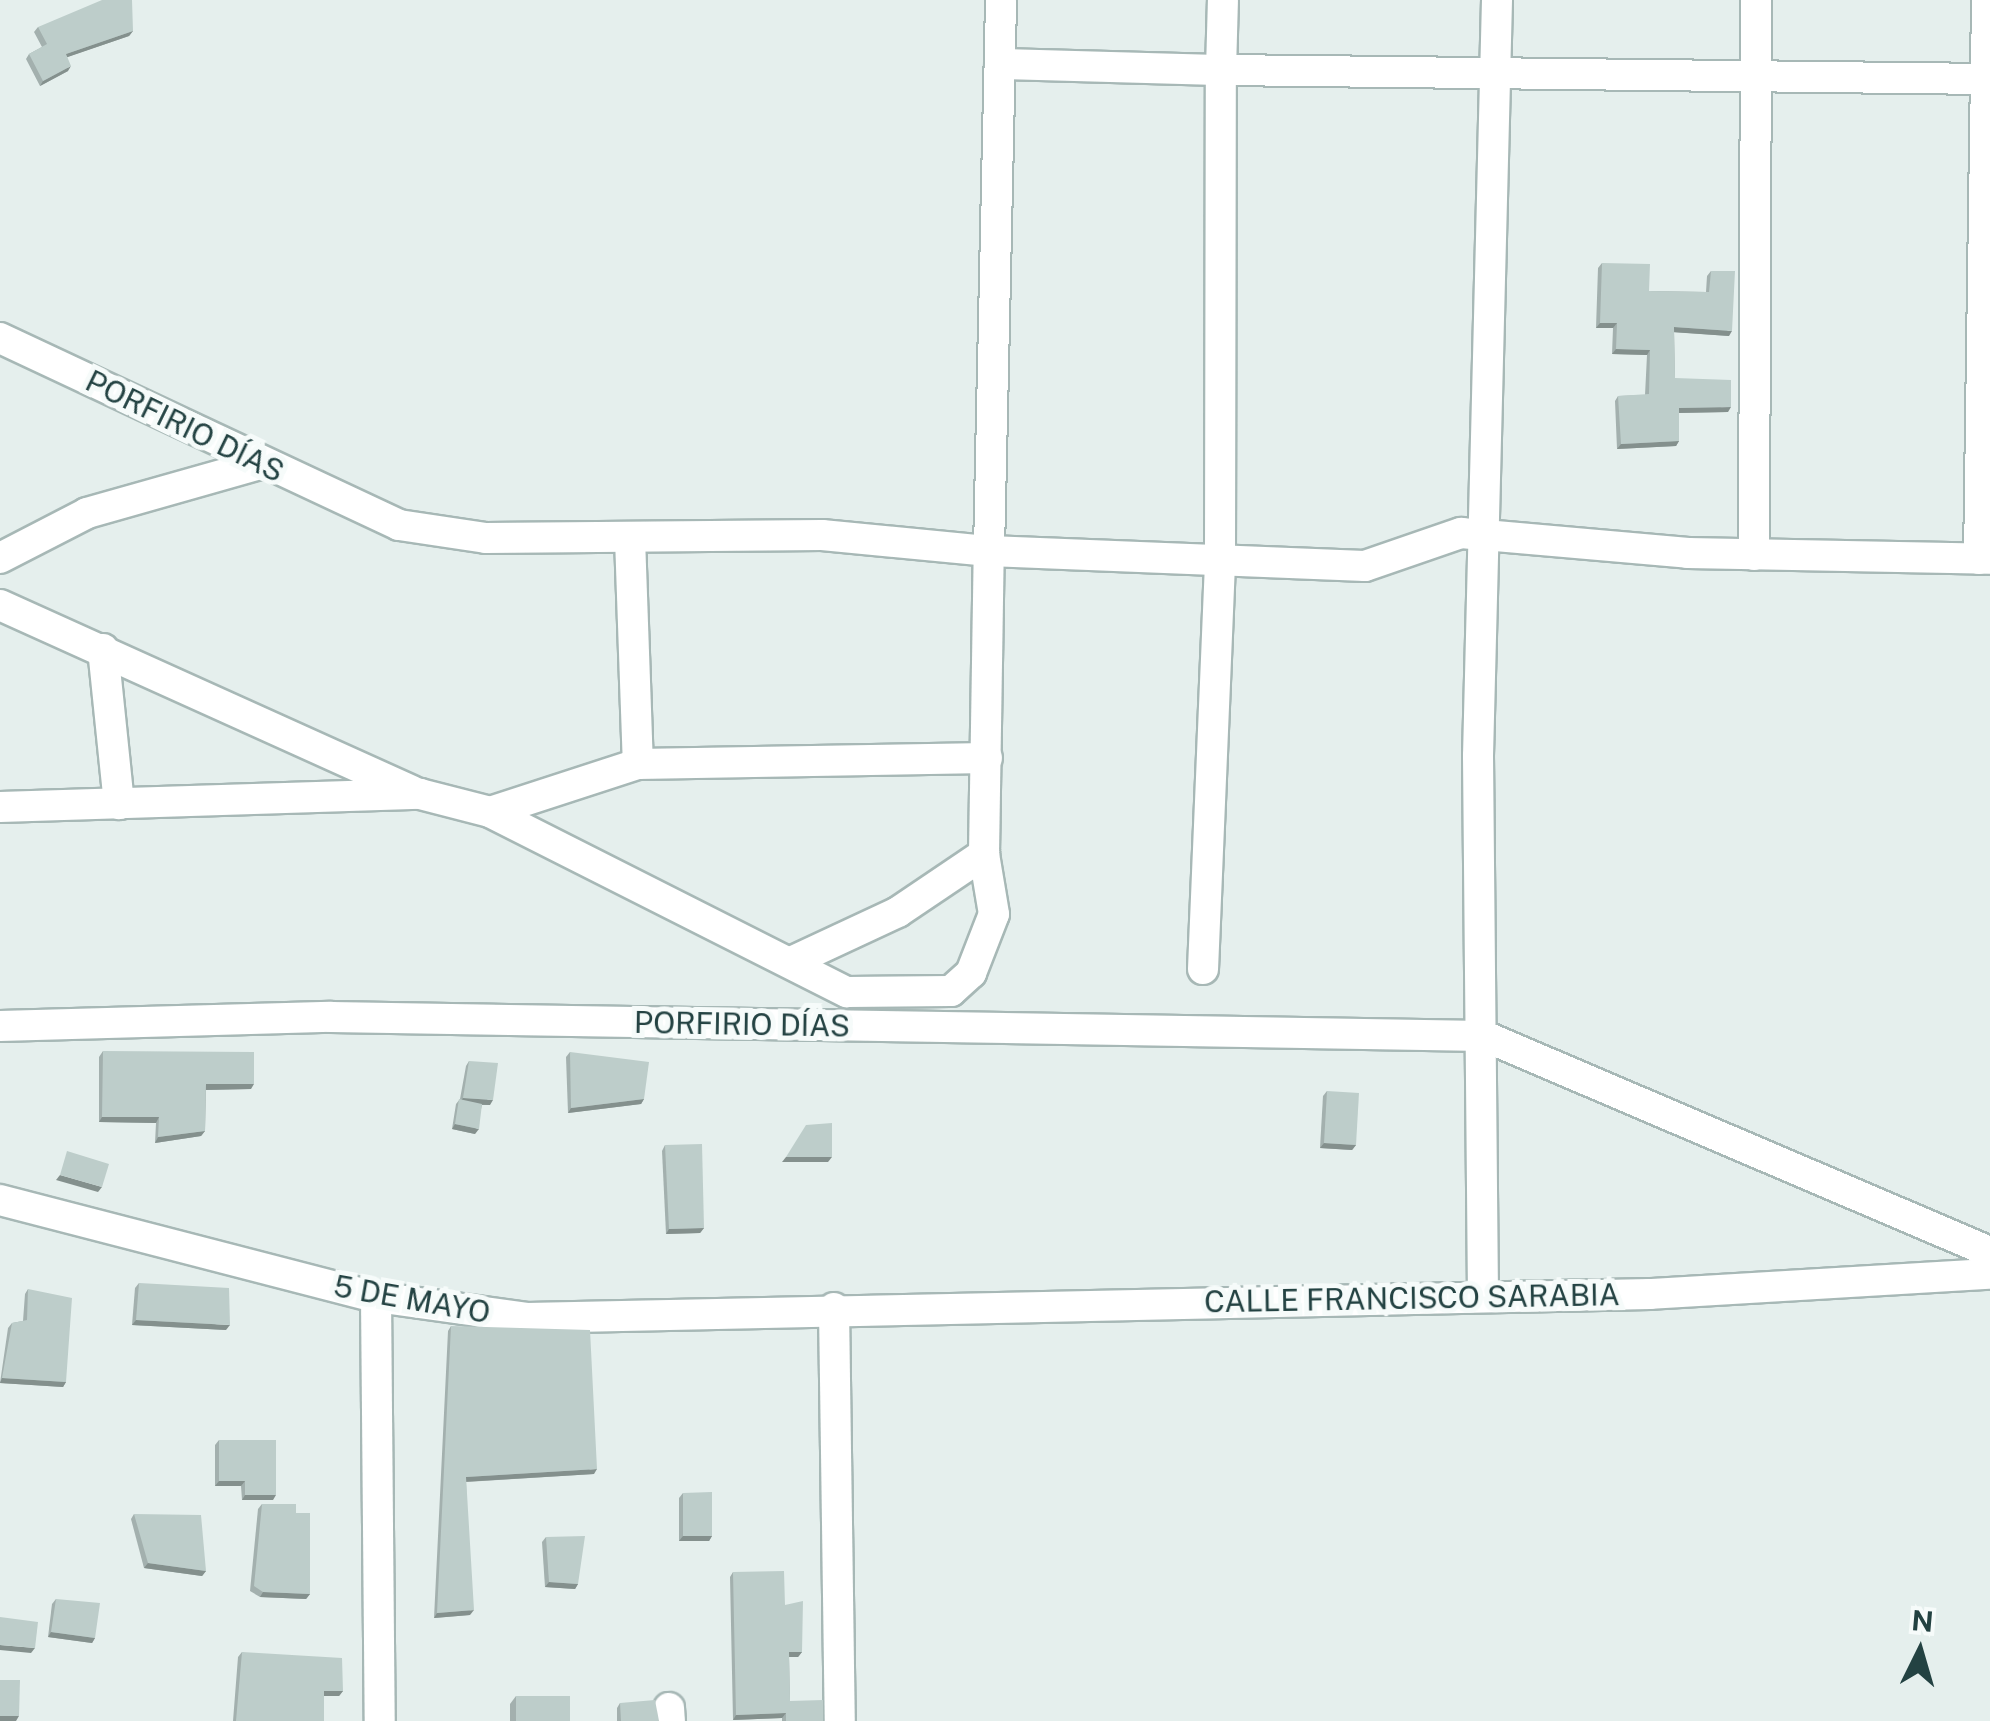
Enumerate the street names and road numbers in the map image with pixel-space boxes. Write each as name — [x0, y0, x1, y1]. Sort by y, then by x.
street label: PORFIRIO DÍAS — [80, 362, 290, 490]
street label: PORFIRIO DÍAS — [634, 1004, 850, 1044]
street label: 5 DE MAYO — [331, 1268, 493, 1330]
street label: CALLE FRANCISCO SARABIA — [1204, 1276, 1620, 1320]

